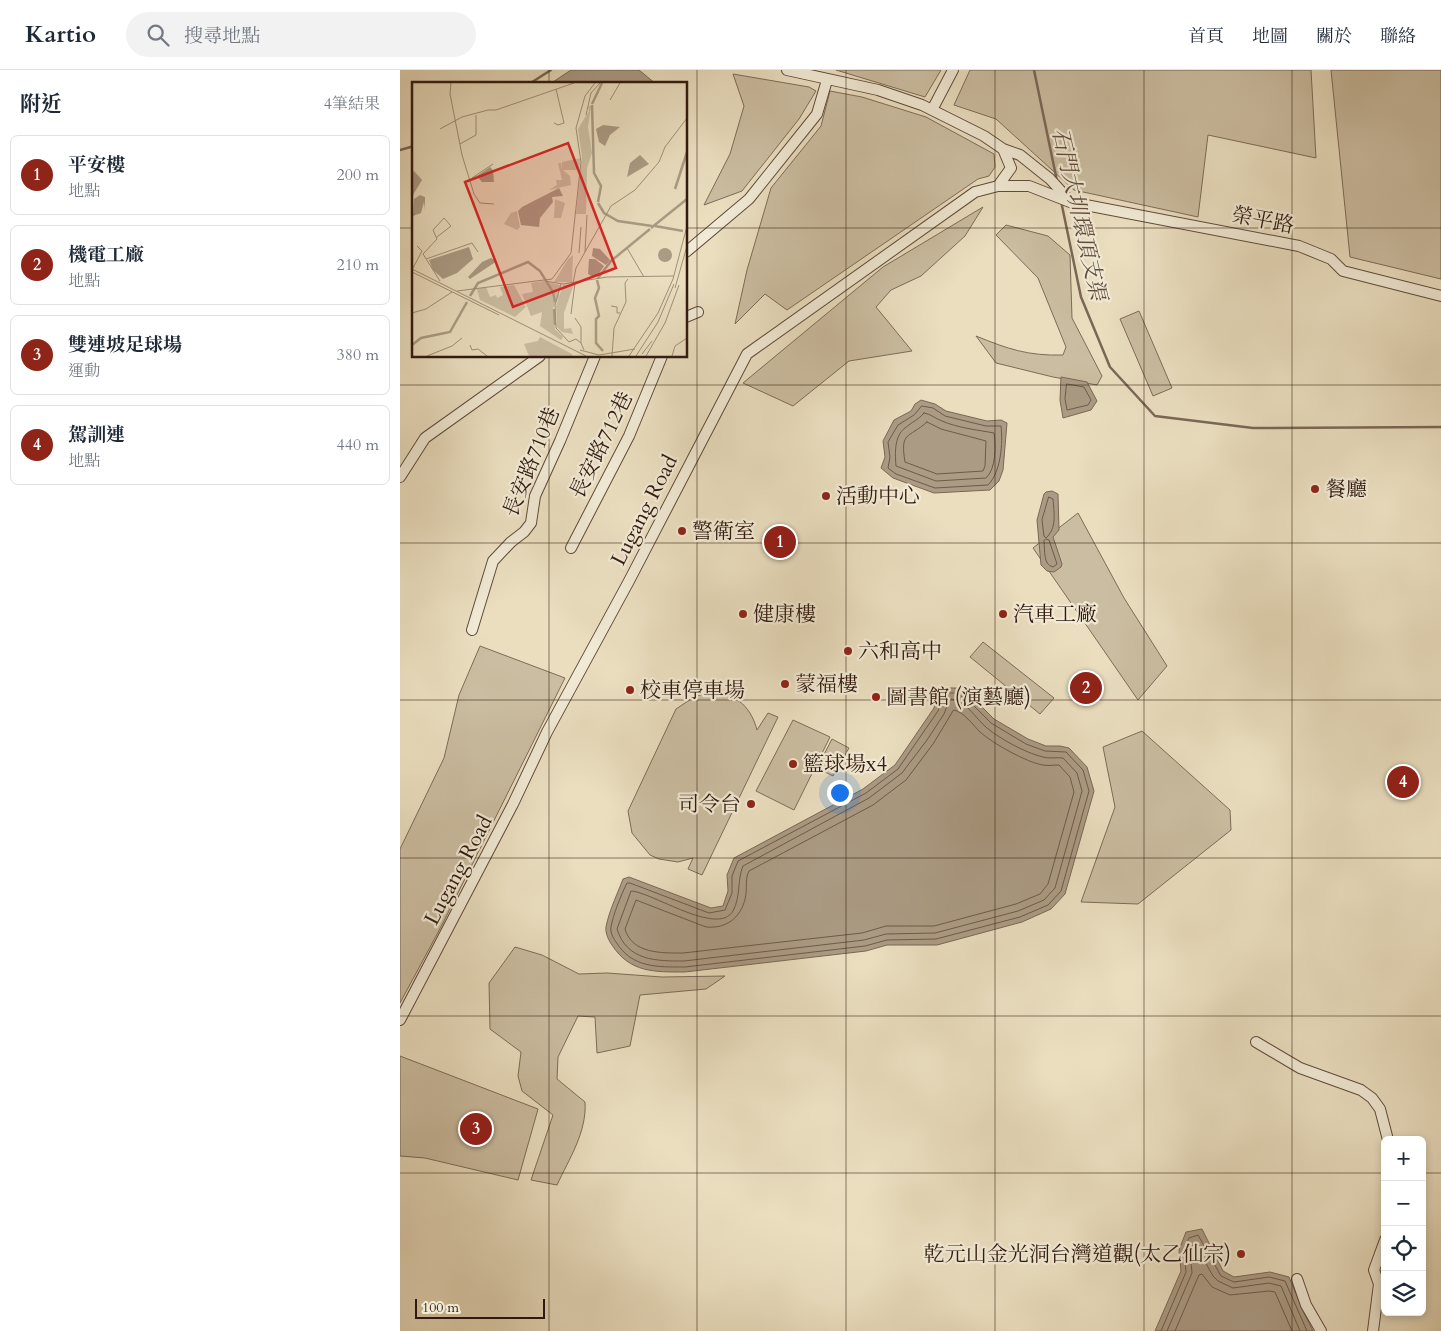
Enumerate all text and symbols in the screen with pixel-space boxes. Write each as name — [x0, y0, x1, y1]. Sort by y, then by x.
search box — [126, 12, 476, 57]
text: Kartio — [25, 18, 96, 51]
icon: search — [144, 21, 172, 49]
text: 搜尋地點 — [184, 23, 260, 49]
text: 首頁 — [1188, 24, 1224, 49]
text: 地圖 — [1252, 24, 1288, 49]
text: 關於 — [1316, 24, 1352, 49]
text: 聯絡 — [1380, 24, 1416, 49]
inset map — [412, 82, 688, 358]
text: 附近 — [20, 90, 62, 119]
text: 4筆結果 — [324, 93, 380, 115]
water label: 石門大圳環頂支渠 — [1045, 125, 1114, 306]
text: 平安樓 — [68, 152, 125, 178]
text: 1 — [33, 164, 41, 186]
text: 200 m — [337, 164, 379, 186]
text: 地點 — [68, 180, 100, 202]
street label: 榮平路 — [1229, 200, 1297, 241]
text: 機電工廠 — [68, 242, 144, 268]
text: 2 — [33, 254, 41, 276]
text: 210 m — [337, 254, 379, 276]
text: 地點 — [68, 270, 100, 292]
text: 雙連坡足球場 — [68, 332, 182, 358]
text: 3 — [33, 344, 41, 366]
text: 380 m — [337, 344, 379, 366]
text: 運動 — [68, 360, 100, 382]
street label: 長安路712巷 — [563, 387, 640, 504]
street label: 長安路710巷 — [496, 403, 567, 522]
text: 駕訓連 — [68, 422, 125, 448]
text: 4 — [33, 434, 41, 456]
text: 440 m — [337, 434, 379, 456]
text: 地點 — [68, 450, 100, 472]
street label: Lugang Road — [604, 450, 685, 571]
place label: 餐廳 — [1325, 475, 1367, 504]
place label: 活動中心 — [836, 482, 920, 511]
marker: 餐廳 — [1309, 483, 1321, 495]
marker: 活動中心 — [820, 490, 832, 502]
place label: 警衛室 — [692, 517, 755, 546]
pin: 1 — [764, 523, 796, 561]
marker: 警衛室 — [676, 525, 688, 537]
place label: 健康樓 — [753, 600, 816, 629]
place label: 汽車工廠 — [1013, 600, 1097, 629]
marker: 健康樓 — [737, 608, 749, 620]
marker: 汽車工廠 — [997, 608, 1009, 620]
place label: 六和高中 — [858, 637, 942, 666]
marker: 六和高中 — [842, 645, 854, 657]
pin: 2 — [1070, 669, 1102, 707]
place label: 蒙福樓 — [795, 670, 858, 699]
place label: 校車停車場 — [640, 676, 745, 705]
marker: 蒙福樓 — [779, 678, 791, 690]
place label: 圖書館 (演藝廳) — [886, 683, 1031, 712]
marker: 校車停車場 — [624, 684, 636, 696]
marker: 圖書館 (演藝廳) — [870, 691, 882, 703]
place label: 籃球場x4 — [803, 750, 887, 779]
marker: 籃球場x4 — [787, 758, 799, 770]
pin: 4 — [1387, 763, 1419, 801]
your location — [827, 780, 853, 806]
place label: 司令台 — [678, 790, 741, 819]
marker: 司令台 — [745, 798, 757, 810]
street label: Lugang Road — [417, 810, 500, 930]
pin: 3 — [460, 1110, 492, 1148]
map controls — [1381, 1136, 1426, 1316]
button: + — [1381, 1136, 1426, 1181]
button: − — [1381, 1181, 1426, 1226]
button: locate — [1381, 1226, 1426, 1271]
place label: 乾元山金光洞台灣道觀(太乙仙宗) — [924, 1240, 1231, 1269]
marker: 乾元山金光洞台灣道觀(太乙仙宗) — [1235, 1248, 1247, 1260]
button: layers — [1381, 1271, 1426, 1316]
scale bar — [415, 1296, 545, 1319]
text: 100 m — [422, 1298, 459, 1317]

